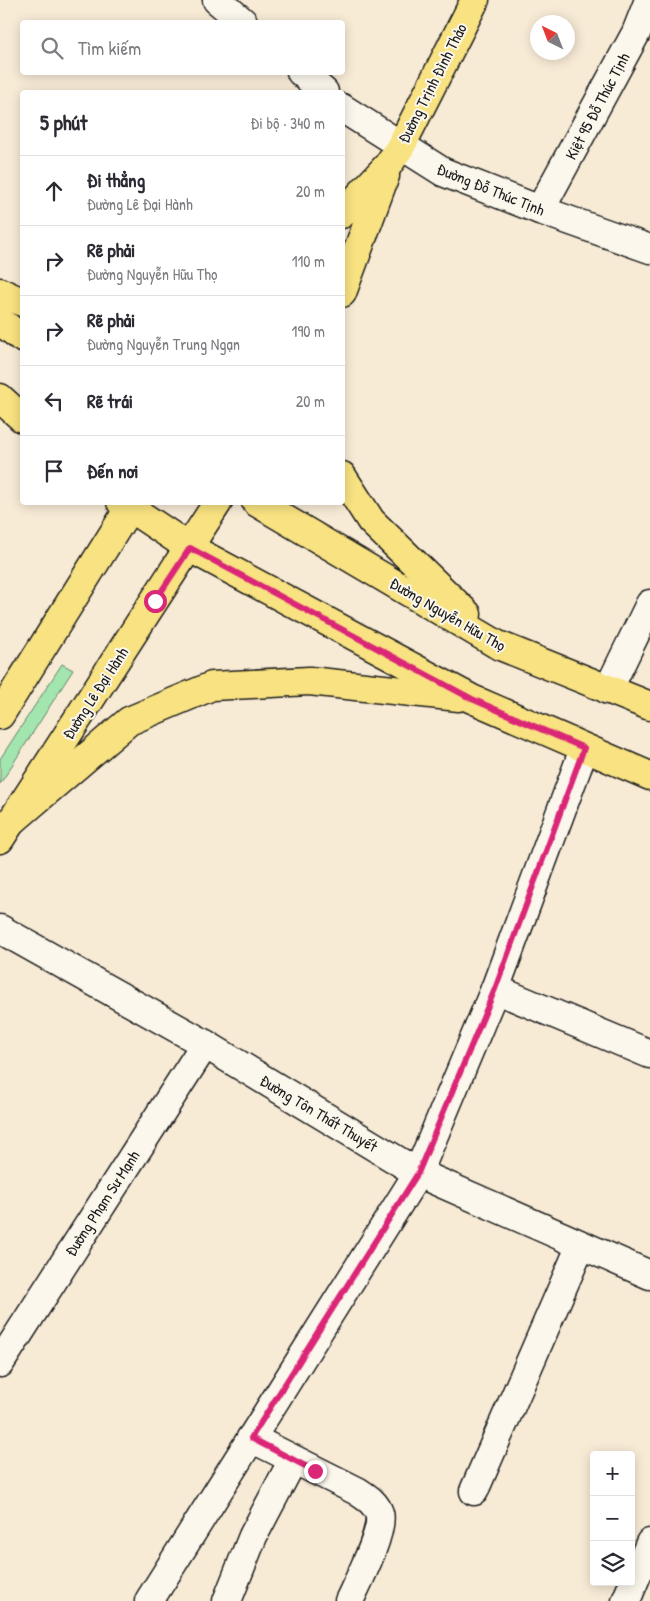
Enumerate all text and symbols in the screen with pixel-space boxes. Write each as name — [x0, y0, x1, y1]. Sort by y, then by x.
north arrow — [530, 15, 575, 60]
street label: Đường Trịnh Đình Thảo — [392, 19, 472, 147]
search box — [20, 20, 345, 75]
icon: search — [38, 34, 66, 62]
text: Tìm kiếm — [78, 35, 141, 61]
street label: Kiệt 95 Đỗ Thúc Tịnh — [560, 48, 635, 163]
text: 5 phút — [40, 108, 87, 137]
text: Đi bộ · 340 m — [250, 112, 325, 134]
street label: Đường Đỗ Thúc Tịnh — [434, 157, 548, 221]
text: Đi thẳng — [87, 167, 145, 193]
icon: ahead — [40, 177, 68, 205]
text: 20 m — [296, 180, 325, 202]
text: Đường Lê Đại Hành — [87, 193, 193, 215]
text: Rẽ phải — [87, 237, 135, 263]
icon: right — [40, 247, 68, 275]
text: 110 m — [292, 250, 325, 272]
text: Đường Nguyễn Hữu Thọ — [87, 263, 217, 285]
text: Rẽ phải — [87, 307, 135, 333]
icon: right — [40, 317, 68, 345]
text: 190 m — [292, 320, 325, 342]
text: Đường Nguyễn Trung Ngạn — [87, 333, 240, 355]
icon: left — [40, 387, 68, 415]
text: Rẽ trái — [87, 388, 133, 414]
text: 20 m — [296, 390, 325, 412]
icon: arrive — [40, 457, 68, 485]
text: Đến nơi — [87, 458, 138, 484]
street label: Đường Nguyễn Hữu Thọ — [386, 572, 510, 656]
route start — [144, 590, 167, 613]
street label: Đường Lê Đại Hành — [57, 642, 133, 743]
street label: Đường Tôn Thất Thuyết — [256, 1069, 382, 1157]
street label: Đường Phạm Sư Mạnh — [60, 1146, 145, 1260]
map controls — [590, 1451, 635, 1586]
button: + — [590, 1451, 635, 1496]
route end — [304, 1460, 327, 1483]
button: − — [590, 1496, 635, 1541]
button: layers — [590, 1541, 635, 1586]

